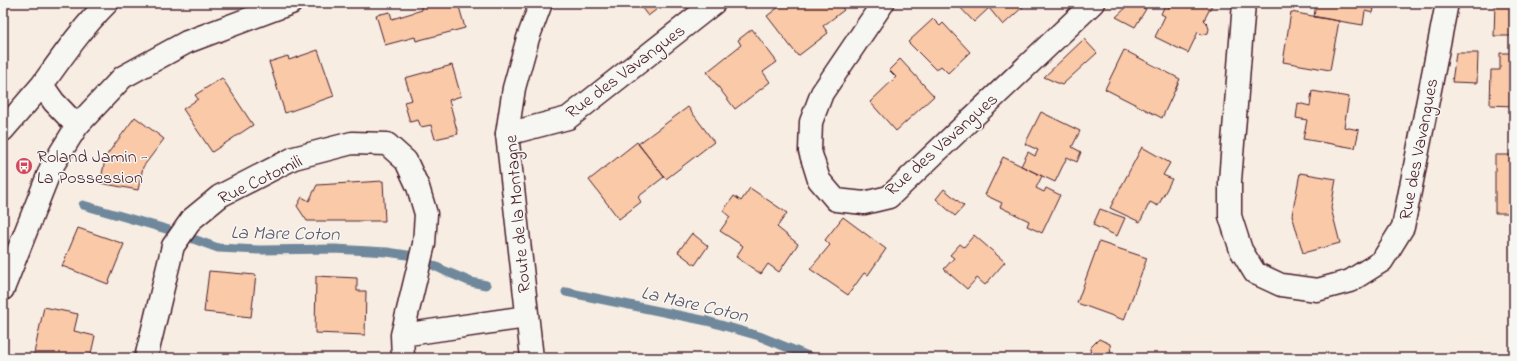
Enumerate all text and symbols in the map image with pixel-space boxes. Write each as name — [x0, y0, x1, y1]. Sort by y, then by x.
street label: Rue des Vavangues — [561, 19, 692, 127]
street label: Rue des Vavangues — [1393, 76, 1447, 223]
street label: Rue des Vavangues — [880, 88, 1005, 204]
street label: Route de la Montagne — [499, 133, 540, 294]
place label: Roland Jamin - La Possession — [37, 145, 148, 192]
street label: Rue Cotomili — [214, 149, 307, 212]
bus stop icon: Roland Jamin - La Possession — [14, 156, 34, 176]
water label: La Mare Coton — [230, 220, 340, 249]
water label: La Mare Coton — [638, 280, 751, 331]

